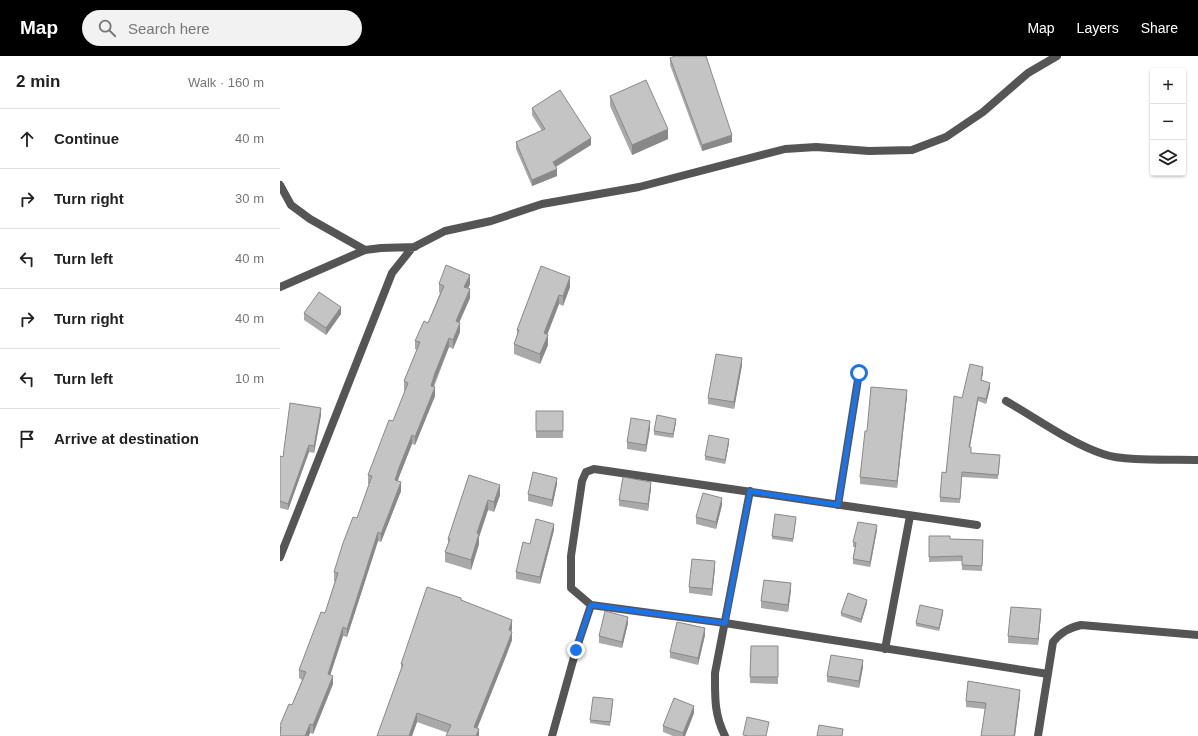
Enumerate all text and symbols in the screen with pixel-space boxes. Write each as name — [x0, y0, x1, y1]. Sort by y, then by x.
search box — [82, 10, 362, 46]
text: Map — [20, 17, 58, 38]
icon: search — [96, 17, 118, 39]
text: Search here — [128, 20, 210, 37]
text: Map — [1027, 20, 1055, 36]
text: Layers — [1077, 20, 1119, 36]
text: Share — [1141, 20, 1178, 36]
map controls — [1150, 68, 1186, 176]
button: + — [1150, 68, 1186, 104]
text: 2 min — [16, 72, 60, 91]
text: Walk · 160 m — [188, 75, 264, 90]
button: − — [1150, 104, 1186, 140]
icon: ahead — [16, 128, 38, 150]
text: Continue — [54, 130, 119, 147]
text: 40 m — [235, 131, 264, 146]
button: layers — [1150, 140, 1186, 176]
icon: right — [16, 188, 38, 210]
text: Turn right — [54, 190, 124, 207]
text: 30 m — [235, 191, 264, 206]
icon: left — [16, 248, 38, 270]
text: Turn left — [54, 250, 113, 267]
text: 40 m — [235, 251, 264, 266]
icon: right — [16, 308, 38, 330]
text: Turn right — [54, 310, 124, 327]
text: 40 m — [235, 311, 264, 326]
route start — [850, 364, 868, 382]
icon: left — [16, 368, 38, 390]
text: Turn left — [54, 370, 113, 387]
text: 10 m — [235, 371, 264, 386]
icon: arrive — [16, 428, 38, 450]
text: Arrive at destination — [54, 430, 199, 447]
route end — [567, 641, 585, 659]

